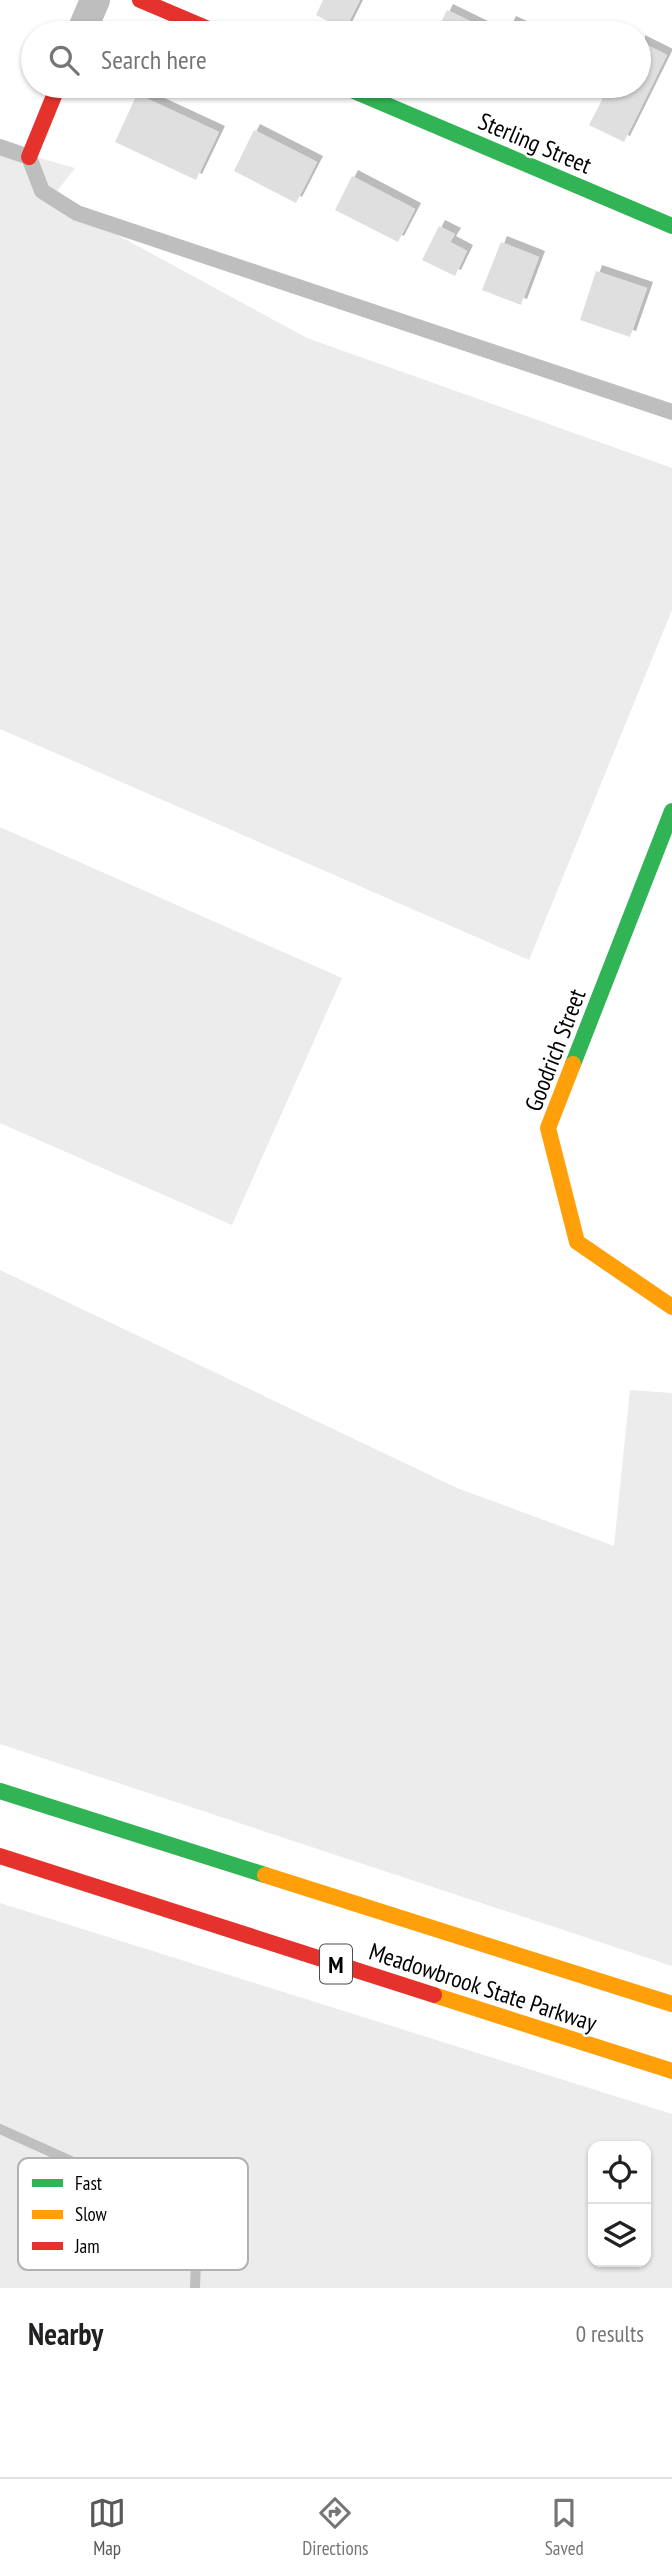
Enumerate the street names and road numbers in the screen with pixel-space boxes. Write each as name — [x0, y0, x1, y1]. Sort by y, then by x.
street label: Sterling Street — [474, 105, 596, 181]
street label: Goodrich Street — [517, 984, 593, 1116]
street label: Meadowbrook State Parkway — [365, 1936, 601, 2038]
road number: M — [320, 1944, 352, 1983]

